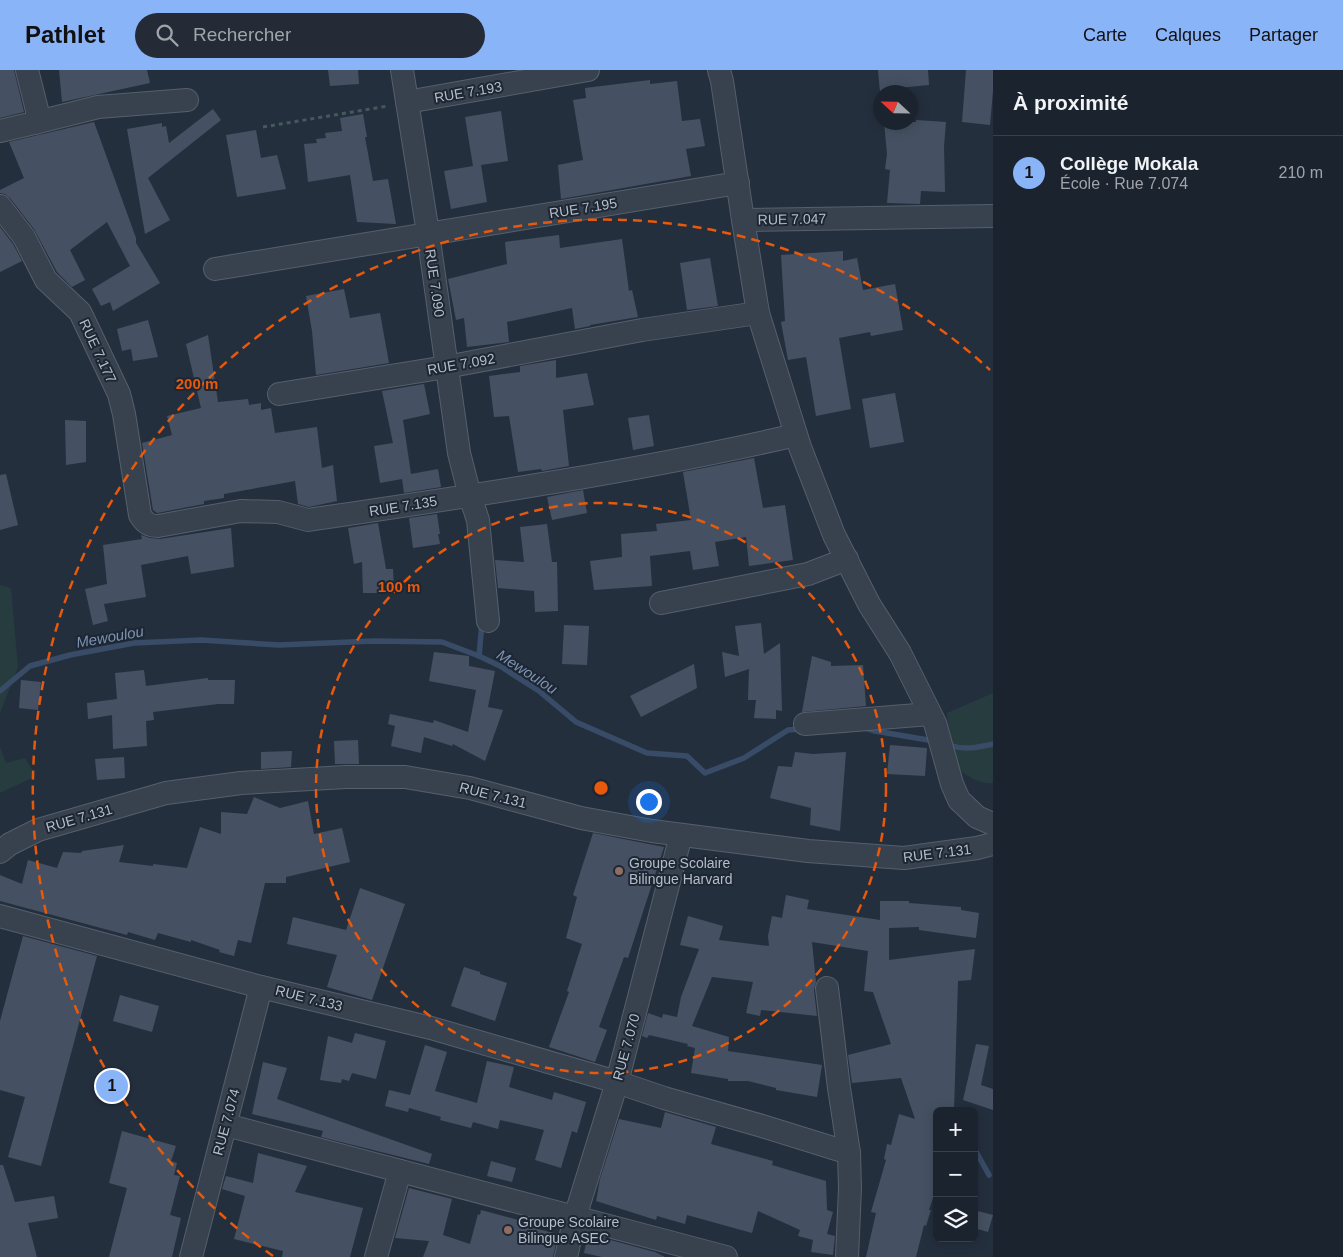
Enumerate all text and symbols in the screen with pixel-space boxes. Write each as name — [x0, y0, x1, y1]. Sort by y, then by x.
search box — [135, 13, 485, 58]
text: Pathlet — [25, 21, 105, 48]
icon: search — [153, 21, 181, 49]
text: Rechercher — [193, 24, 291, 45]
text: Carte — [1083, 25, 1127, 45]
text: Calques — [1155, 25, 1221, 45]
text: Partager — [1249, 25, 1318, 45]
street label: RUE 7.193 — [433, 78, 503, 106]
north arrow — [873, 85, 918, 130]
text: À proximité — [1013, 91, 1129, 114]
text: Collège Mokala — [1060, 153, 1198, 174]
text: 1 — [1025, 164, 1033, 181]
text: 210 m — [1279, 164, 1323, 181]
text: École · Rue 7.074 — [1060, 175, 1188, 192]
street label: RUE 7.195 — [548, 195, 618, 221]
street label: RUE 7.047 — [758, 210, 827, 228]
street label: RUE 7.090 — [422, 248, 448, 318]
street label: RUE 7.177 — [76, 317, 120, 386]
street label: RUE 7.092 — [426, 350, 496, 378]
text: 200 m — [176, 375, 218, 392]
street label: RUE 7.135 — [368, 493, 438, 519]
text: 100 m — [378, 578, 420, 595]
water label: Mewoulou — [75, 622, 146, 651]
water label: Mewoulou — [494, 646, 561, 698]
street label: RUE 7.131 — [458, 779, 528, 811]
centre of rings — [592, 779, 610, 797]
your location — [636, 789, 662, 815]
street label: RUE 7.131 — [44, 801, 114, 835]
street label: RUE 7.131 — [902, 841, 972, 865]
place label: Groupe Scolaire Bilingue Harvard — [629, 855, 733, 887]
marker: Groupe Scolaire Bilingue Harvard — [613, 865, 625, 877]
street label: RUE 7.133 — [274, 982, 344, 1014]
street label: RUE 7.070 — [609, 1012, 643, 1082]
pin: 1 — [96, 1067, 128, 1105]
street label: RUE 7.074 — [209, 1087, 243, 1157]
map controls — [933, 1107, 978, 1242]
button: + — [933, 1107, 978, 1152]
button: − — [933, 1152, 978, 1197]
button: layers — [933, 1197, 978, 1242]
place label: Groupe Scolaire Bilingue ASEC — [518, 1214, 619, 1246]
marker: Groupe Scolaire Bilingue ASEC — [502, 1224, 514, 1236]

